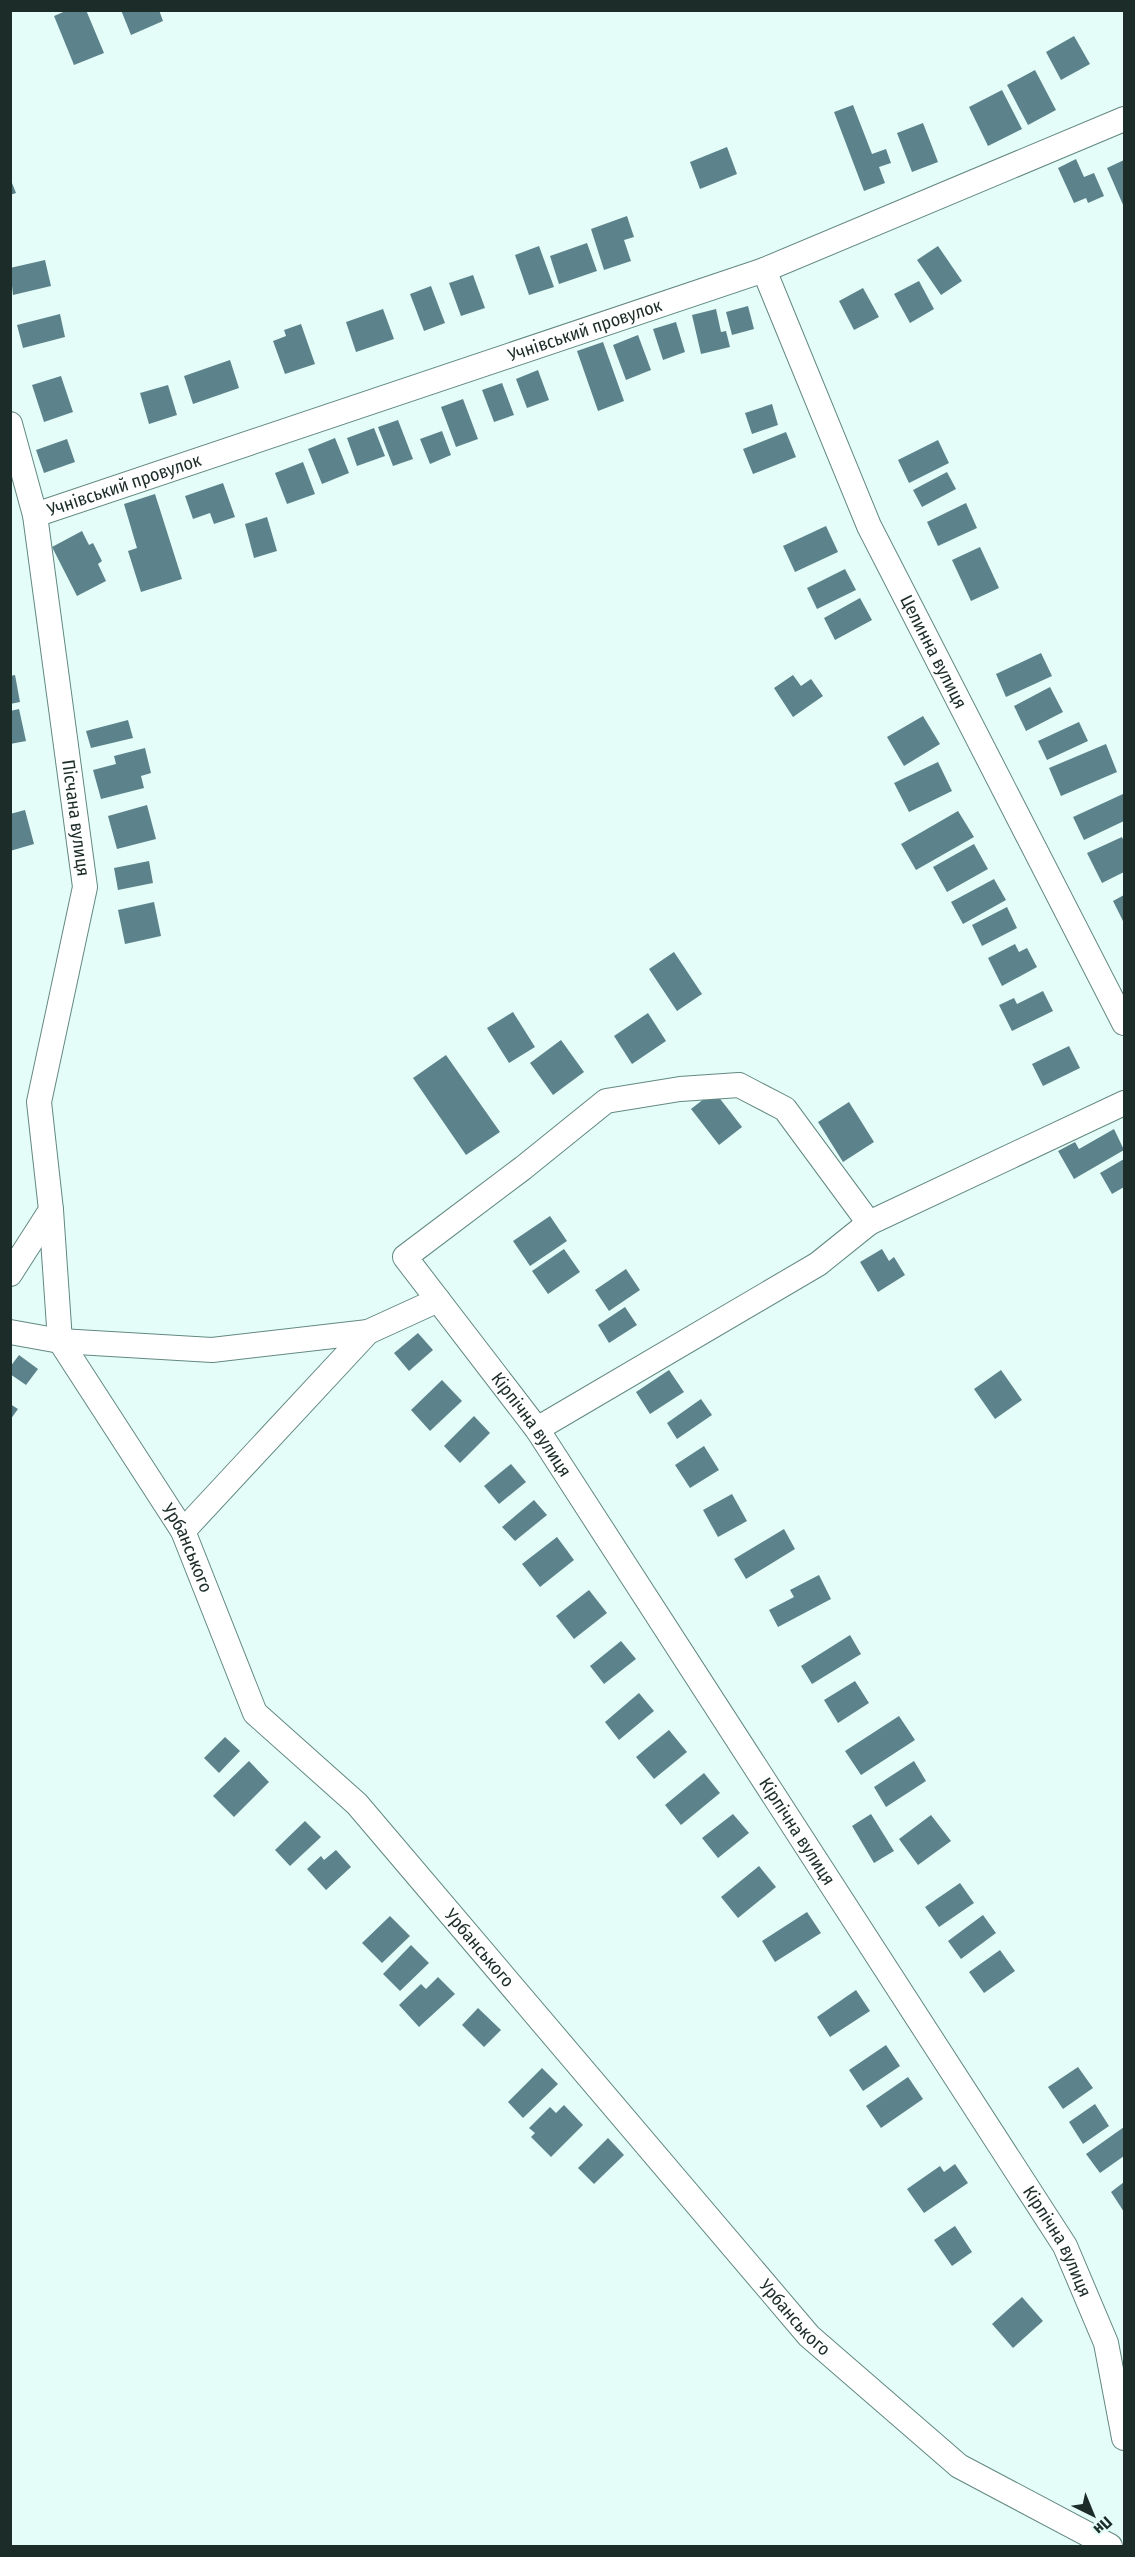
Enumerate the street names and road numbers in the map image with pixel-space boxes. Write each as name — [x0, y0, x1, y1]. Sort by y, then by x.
street label: Учнівський провулок — [504, 294, 665, 367]
street label: Учнівський провулок — [43, 449, 204, 521]
street label: Целинна вулиця — [895, 591, 972, 712]
street label: Пiсчана вулиця — [57, 758, 94, 878]
street label: Кiрпiчна вулиця — [486, 1368, 576, 1481]
street label: Урбанського — [157, 1499, 217, 1596]
street label: Кiрпiчна вулиця — [754, 1774, 840, 1889]
street label: Урбанського — [439, 1904, 519, 1992]
street label: Кiрпiчна вулиця — [1018, 2182, 1096, 2300]
street label: Урбанського — [754, 2274, 835, 2361]

